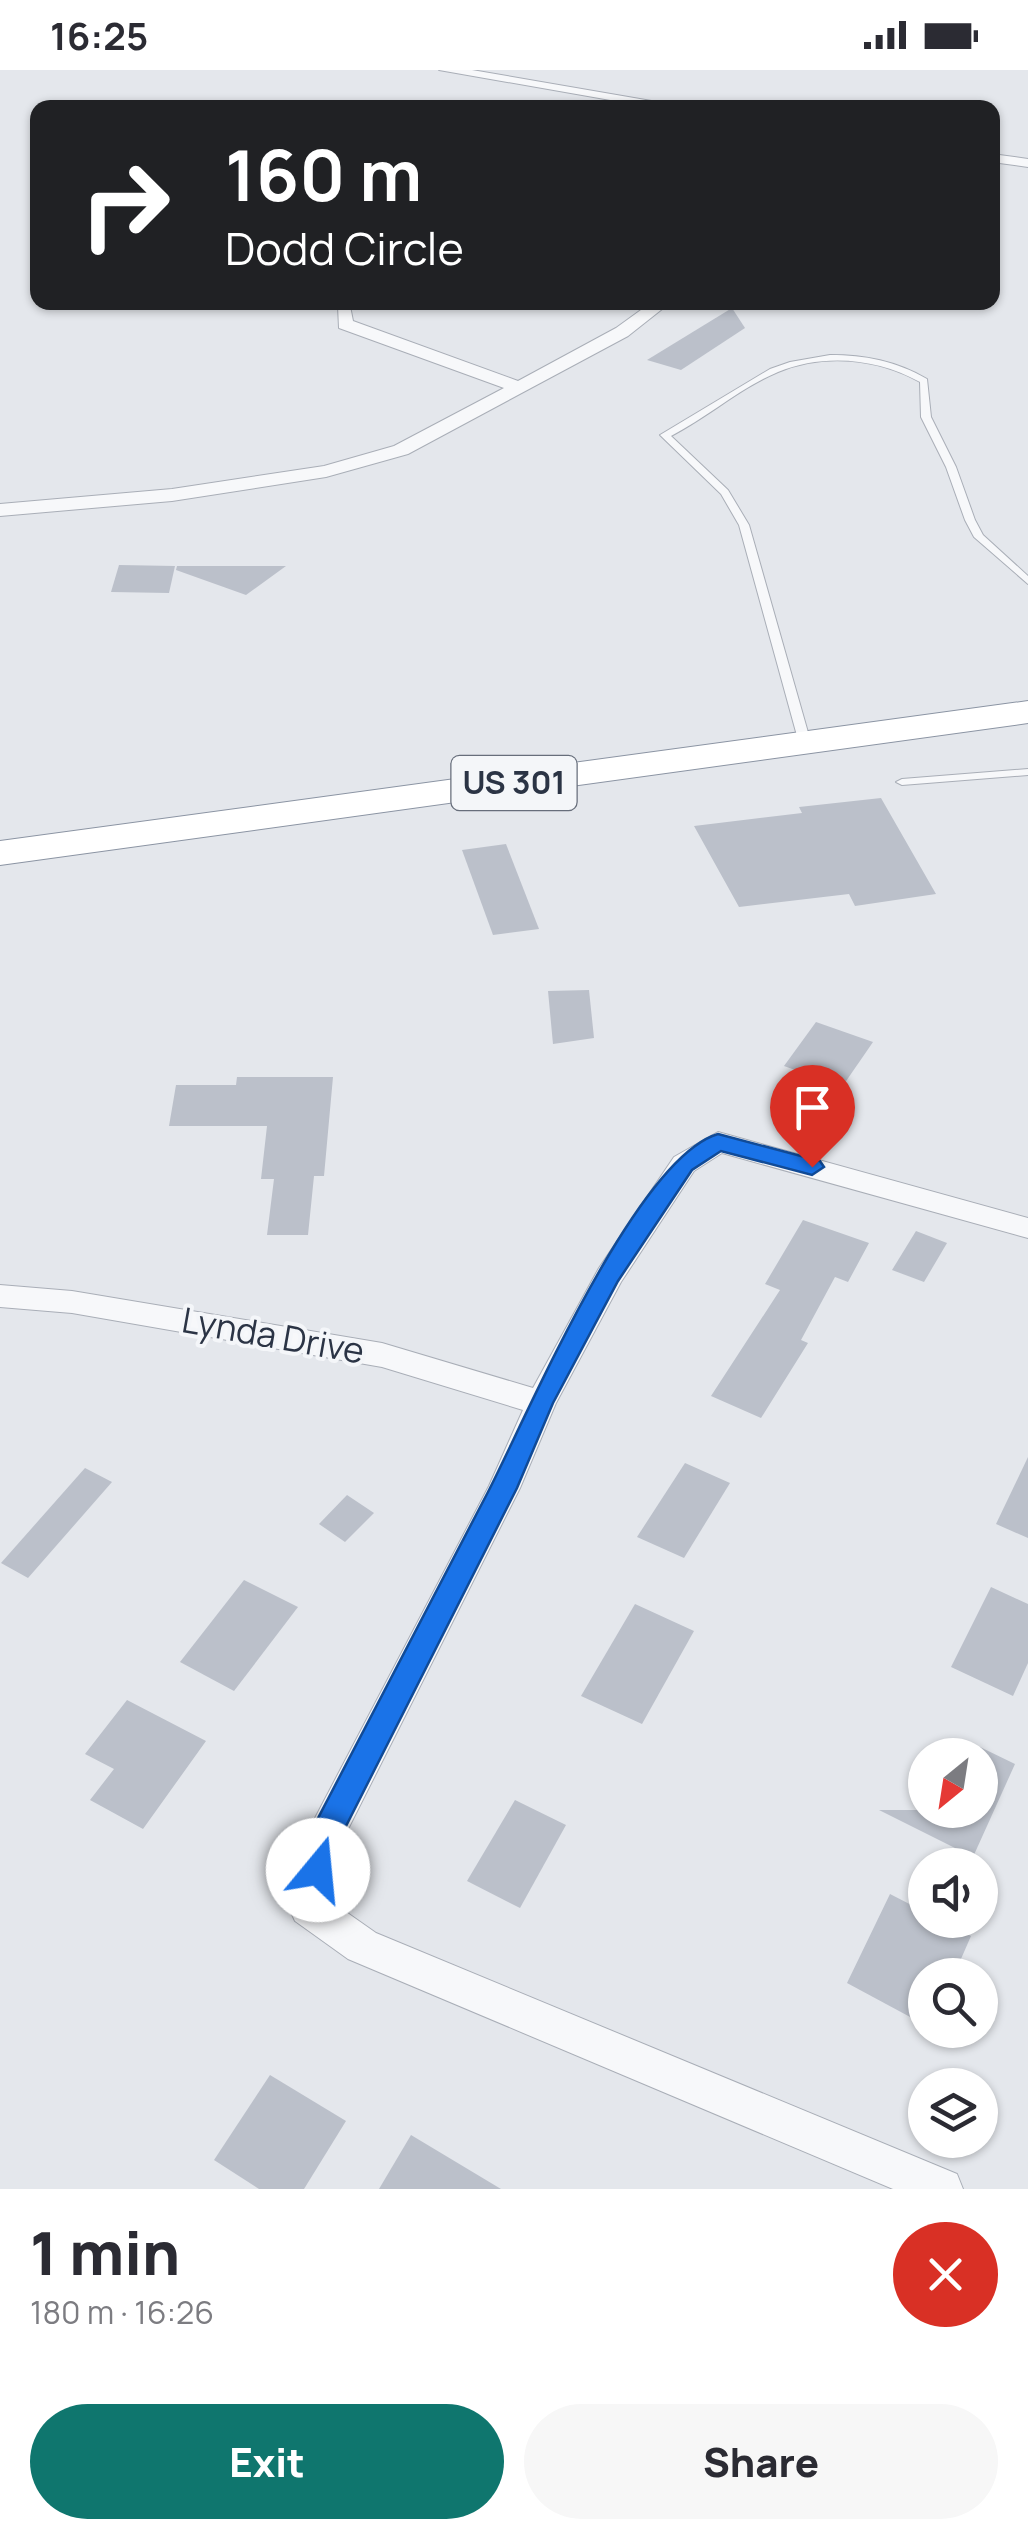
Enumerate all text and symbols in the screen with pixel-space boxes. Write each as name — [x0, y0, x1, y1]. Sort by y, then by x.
text: 16:25 — [50, 9, 148, 61]
text: 160 m — [225, 126, 422, 222]
icon: right — [60, 140, 190, 270]
text: Dodd Circle — [225, 217, 464, 279]
road number: US 301 — [452, 756, 576, 810]
pin — [770, 1065, 855, 1168]
icon: arrive — [785, 1080, 840, 1135]
street label: Lynda Drive — [178, 1295, 368, 1375]
north arrow — [908, 1738, 998, 1828]
map controls — [908, 1738, 998, 2158]
position arrow — [266, 1818, 370, 1922]
button: sound — [908, 1848, 998, 1938]
button: search — [908, 1958, 998, 2048]
button: layers — [908, 2068, 998, 2158]
text: 1 min — [30, 2211, 180, 2293]
button: close — [893, 2222, 998, 2327]
text: 180 m · 16:26 — [30, 2290, 214, 2334]
button: Exit — [30, 2404, 504, 2519]
button: Share — [524, 2404, 998, 2519]

